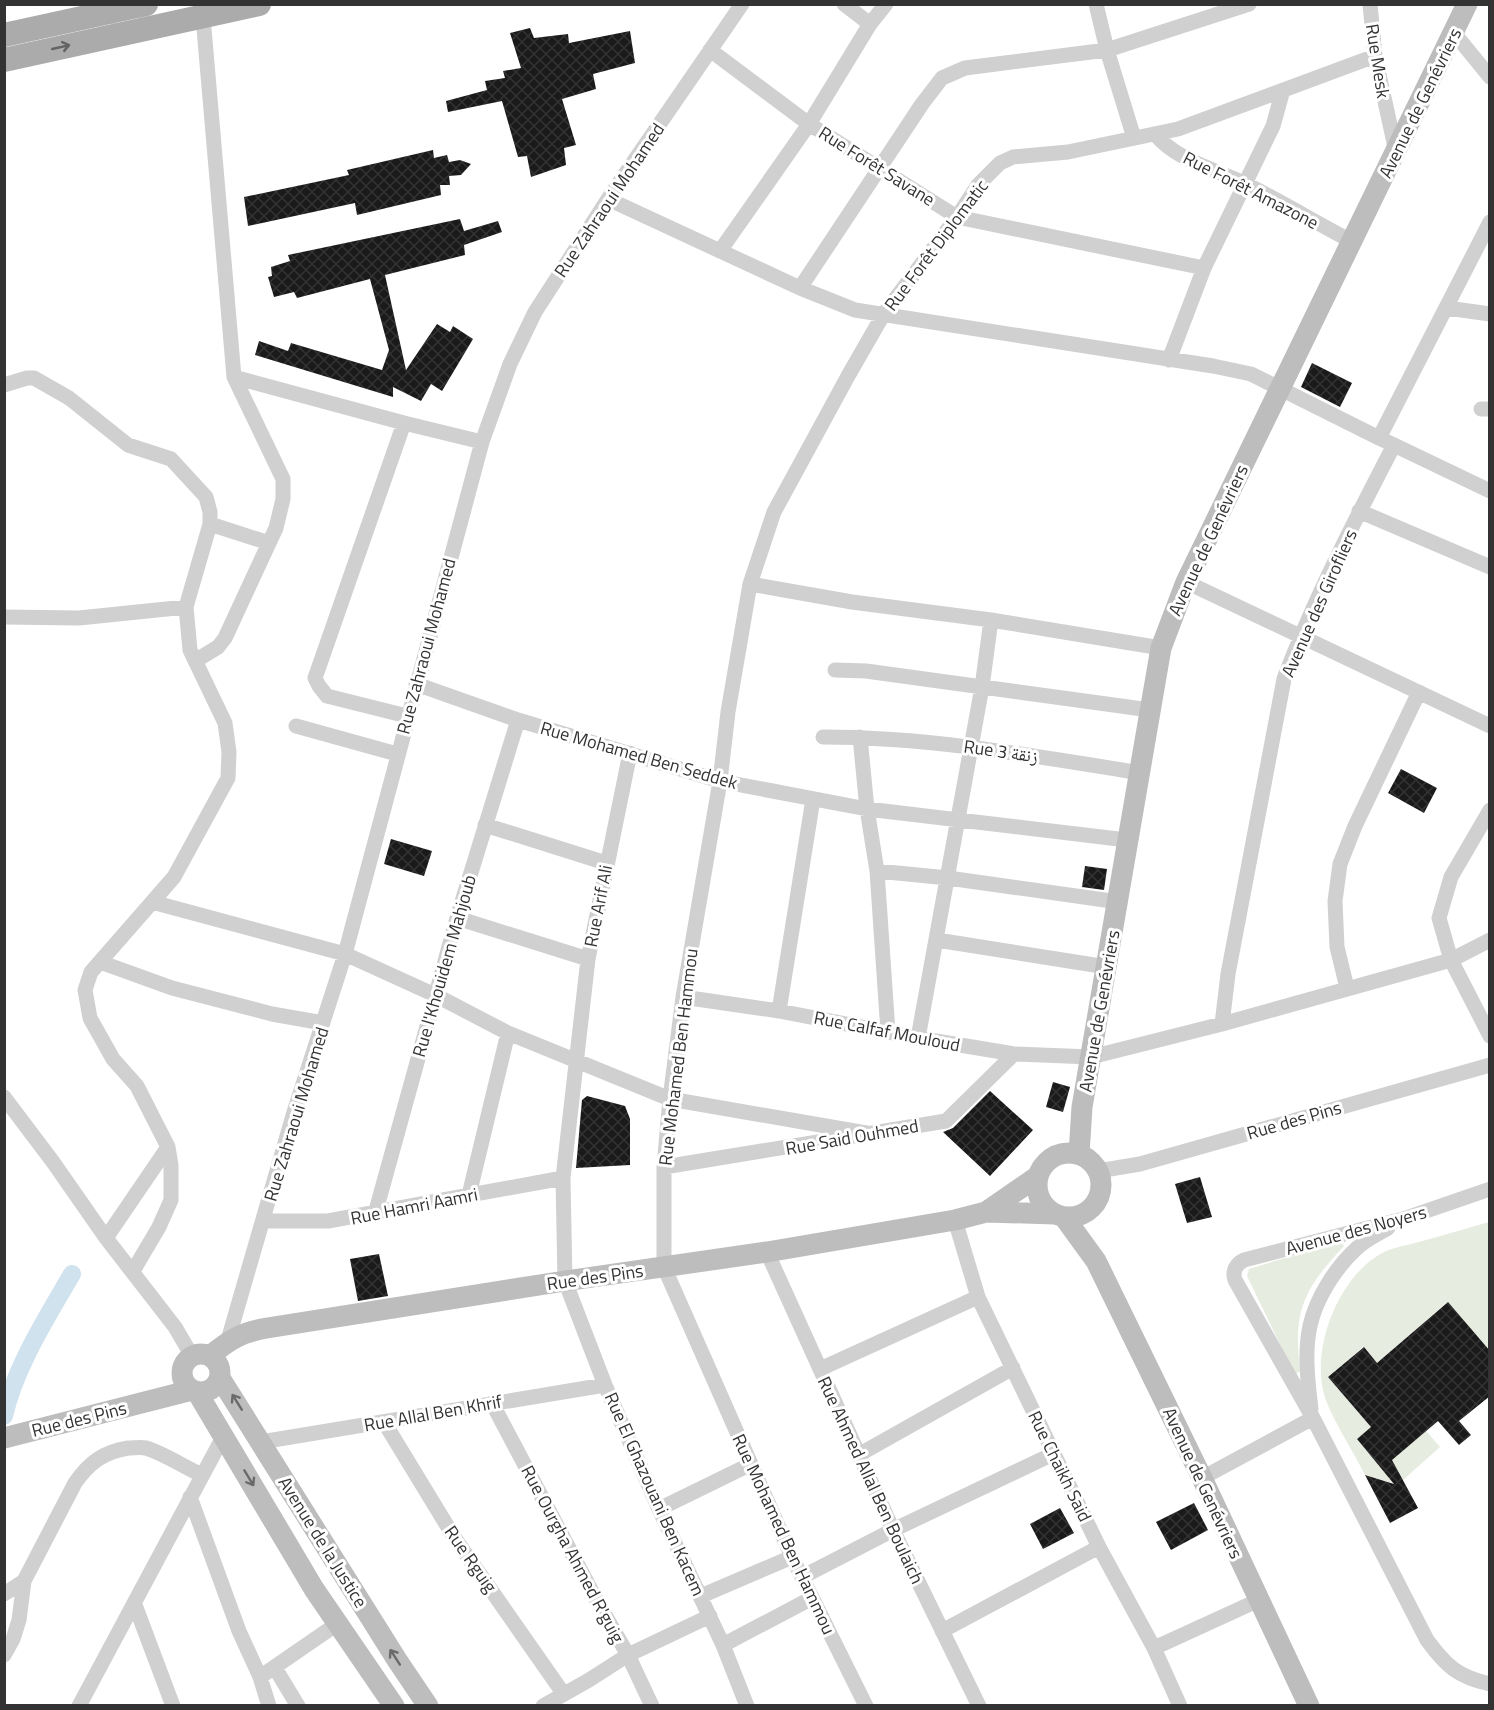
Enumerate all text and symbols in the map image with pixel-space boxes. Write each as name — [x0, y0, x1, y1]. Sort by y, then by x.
street label: Rue Mesk — [1359, 22, 1397, 100]
street label: Avenue de Genévriers — [1372, 23, 1468, 183]
one-way arrow — [52, 40, 71, 52]
street label: Rue Zahraoui Mohamed — [547, 117, 671, 283]
street label: Rue Forêt Savane — [814, 119, 940, 213]
street label: Rue Forêt Amazone — [1179, 144, 1323, 236]
street label: Rue Forêt Diplomatic — [878, 173, 995, 316]
street label: Avenue de Genévriers — [1161, 460, 1255, 620]
street label: Avenue des Girofliers — [1274, 525, 1364, 681]
street label: Rue Zahraoui Mohamed — [390, 555, 462, 737]
street label: Rue Mohamed Ben Seddek — [537, 714, 741, 796]
street label: Rue 3 زنقة — [962, 732, 1040, 770]
street label: Rue Arif Ali — [577, 863, 619, 949]
street label: Rue l'Khouidem Mahjoub — [405, 872, 483, 1060]
street label: Avenue de Genévriers — [1071, 928, 1127, 1094]
street label: Rue Mohamed Ben Hammou — [651, 947, 705, 1167]
street label: Rue Calfaf Mouloud — [812, 1004, 962, 1058]
street label: Rue Zahraoui Mohamed — [257, 1023, 335, 1205]
street label: Rue des Pins — [1244, 1094, 1344, 1146]
street label: Rue Said Ouhmed — [783, 1112, 921, 1162]
street label: Rue Hamri Aamri — [348, 1180, 480, 1232]
street label: Avenue des Noyers — [1283, 1198, 1429, 1262]
street label: Rue des Pins — [545, 1257, 645, 1297]
street label: Rue Ahmed Allal Ben Boulaich — [811, 1372, 931, 1588]
street label: Rue Allal Ben Khrif — [362, 1388, 504, 1438]
street label: Rue El Ghazouani Ben Kacem — [598, 1388, 712, 1600]
street label: Rue des Pins — [29, 1394, 129, 1444]
one-way arrow — [230, 1394, 242, 1411]
street label: Avenue de Genévriers — [1156, 1403, 1250, 1563]
street label: Rue Chaikh Said — [1021, 1406, 1099, 1526]
street label: Rue Mohamed Ben Hammou — [726, 1429, 842, 1639]
street label: Rue Ourgha Ahmed R'guig — [515, 1460, 631, 1648]
one-way arrow — [243, 1469, 255, 1486]
street label: Avenue de la Justice — [272, 1471, 374, 1613]
street label: Rue Rguig — [438, 1520, 504, 1598]
one-way arrow — [389, 1649, 401, 1666]

